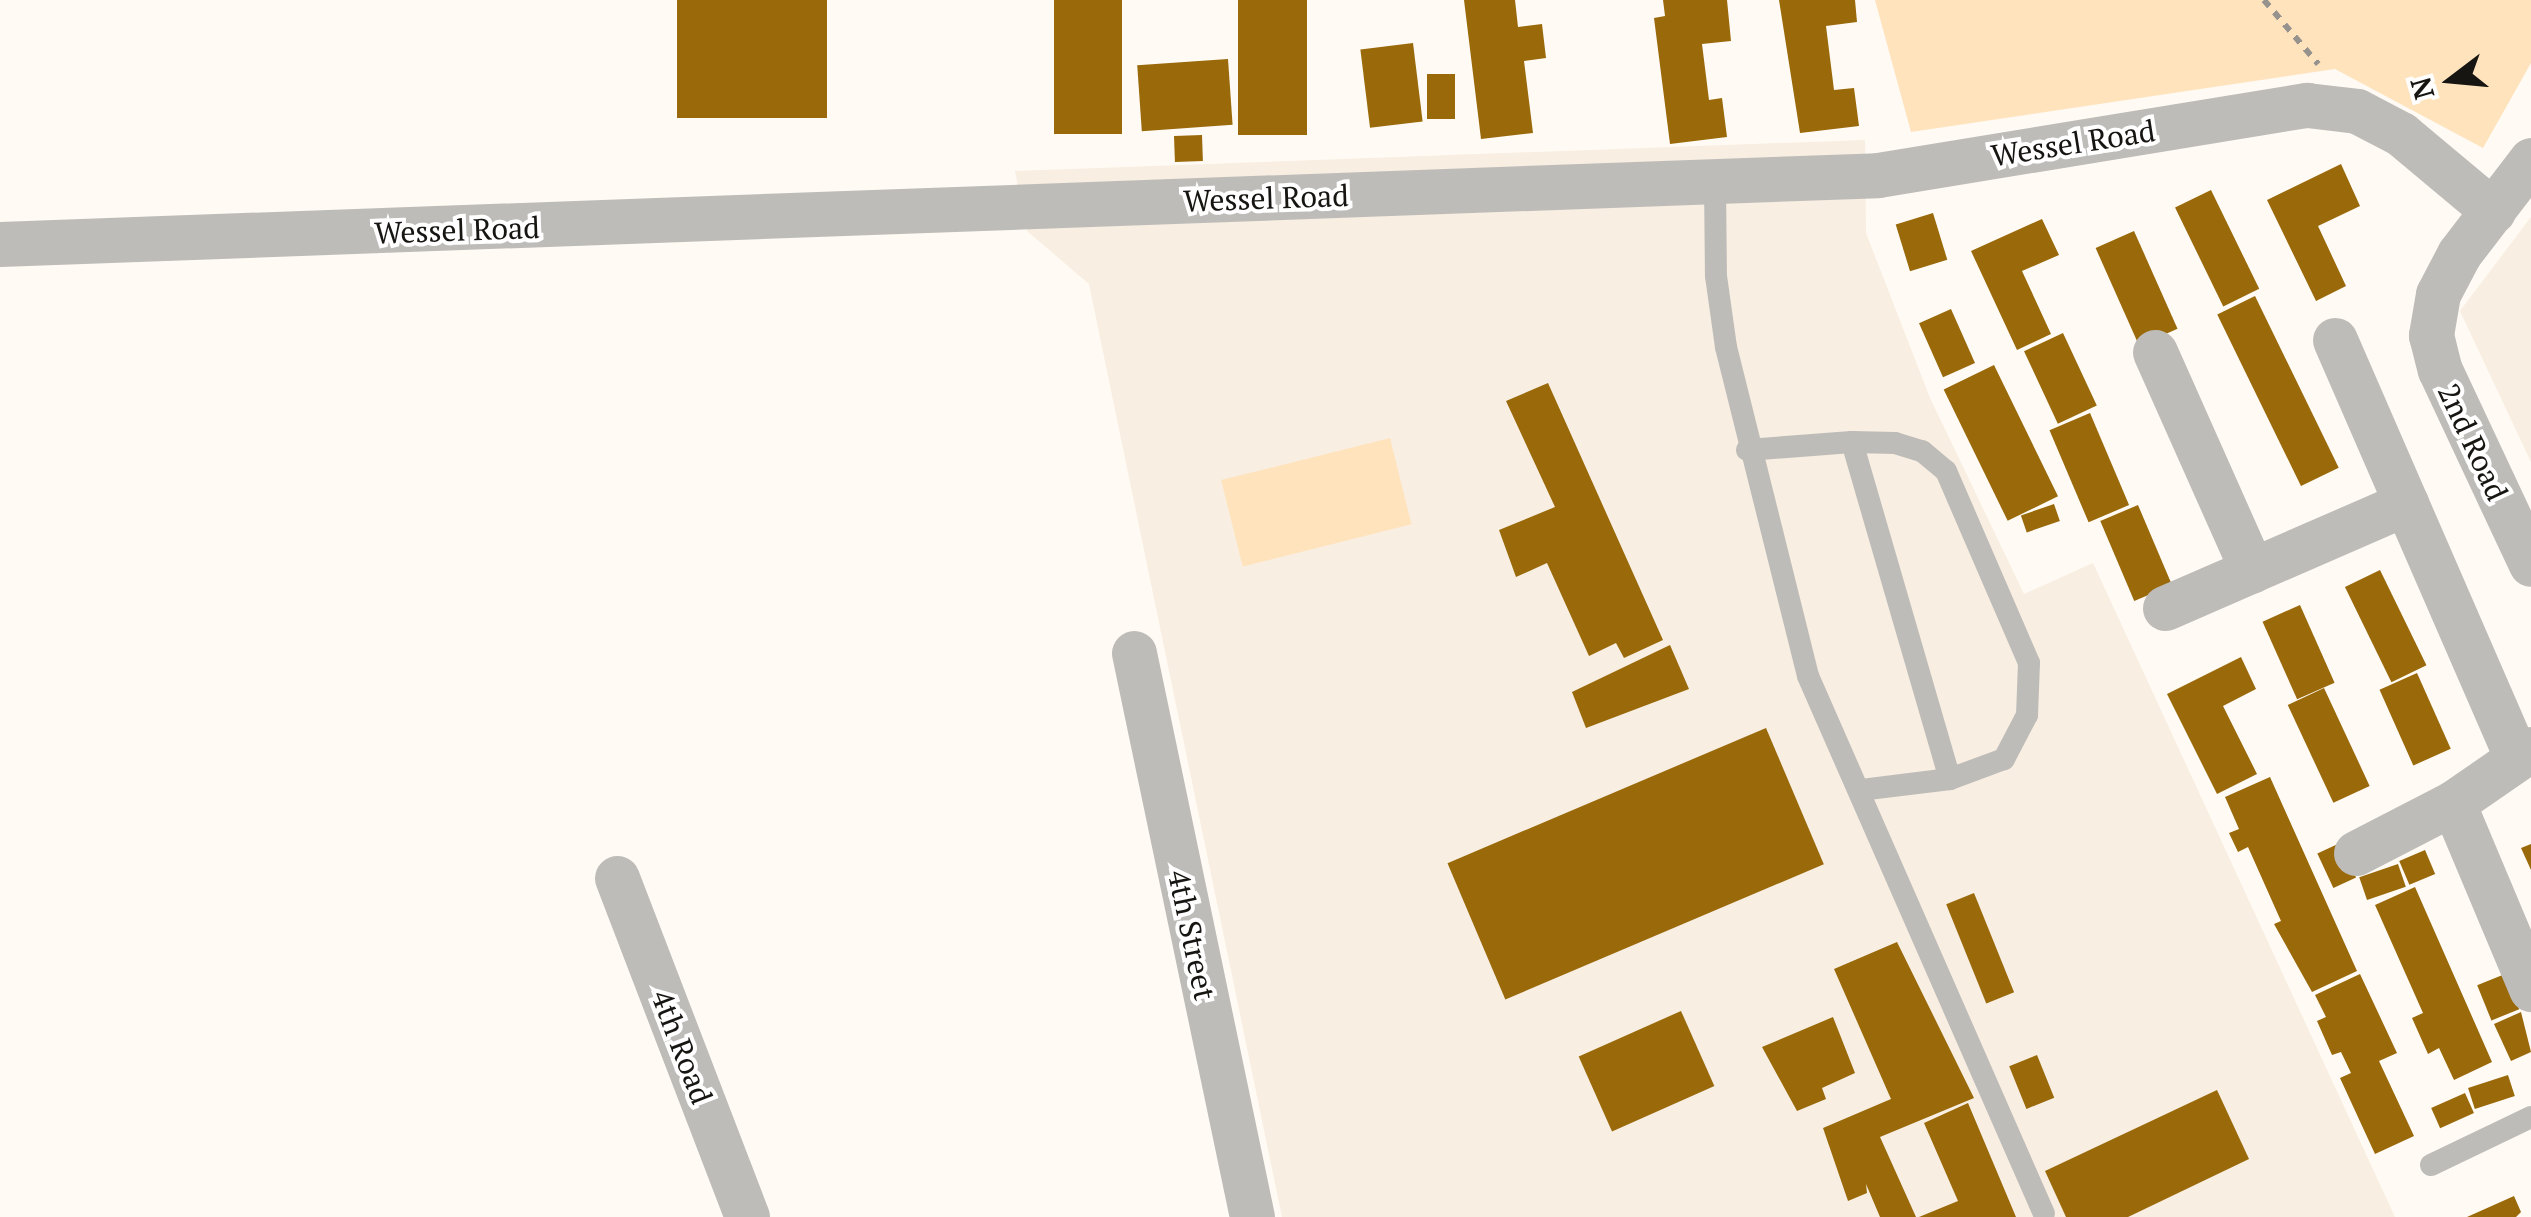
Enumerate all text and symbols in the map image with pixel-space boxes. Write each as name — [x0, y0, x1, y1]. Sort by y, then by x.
north arrow — [2401, 30, 2501, 130]
text: N — [2401, 73, 2442, 104]
street label: Wessel Road — [1988, 112, 2158, 174]
street label: Wessel Road — [1183, 177, 1349, 219]
street label: Wessel Road — [374, 209, 540, 251]
street label: 2nd Road — [2430, 378, 2516, 506]
street label: 4th Street — [1161, 867, 1223, 1003]
street label: 4th Road — [644, 985, 720, 1109]

